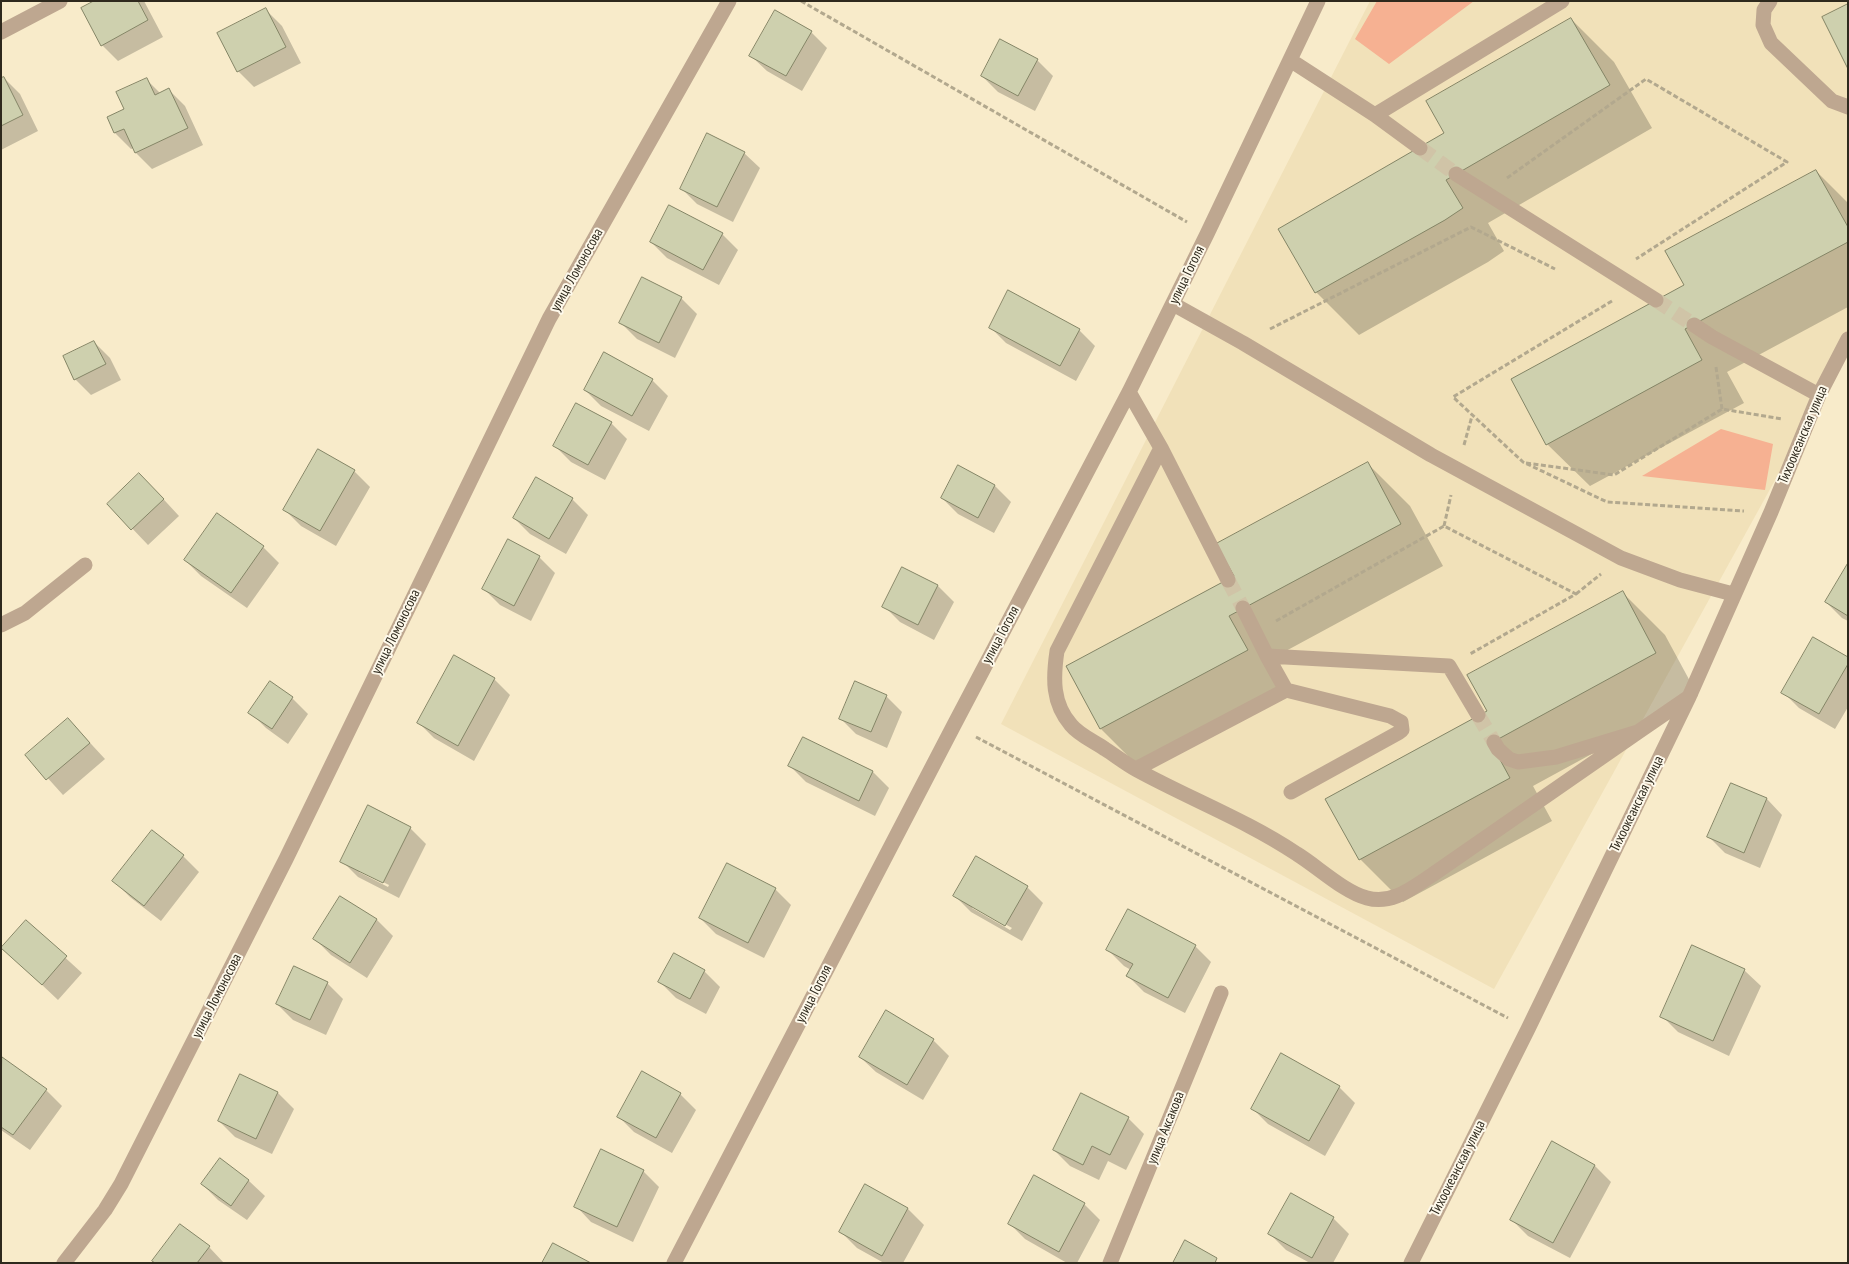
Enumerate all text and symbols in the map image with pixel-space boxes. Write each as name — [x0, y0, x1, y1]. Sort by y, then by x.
street label: улица Ломоносова — [547, 226, 607, 314]
street label: улица Гоголя — [1166, 243, 1208, 307]
street label: Тихоокеанская улица — [1775, 384, 1831, 486]
street label: улица Ломоносова — [368, 587, 424, 677]
street label: улица Гоголя — [979, 603, 1023, 667]
street label: Тихоокеанская улица — [1607, 753, 1667, 855]
street label: улица Ломоносова — [189, 951, 245, 1041]
street label: улица Гоголя — [792, 962, 836, 1026]
street label: улица Аксакова — [1144, 1089, 1188, 1167]
street label: Тихоокеанская улица — [1427, 1118, 1489, 1218]

